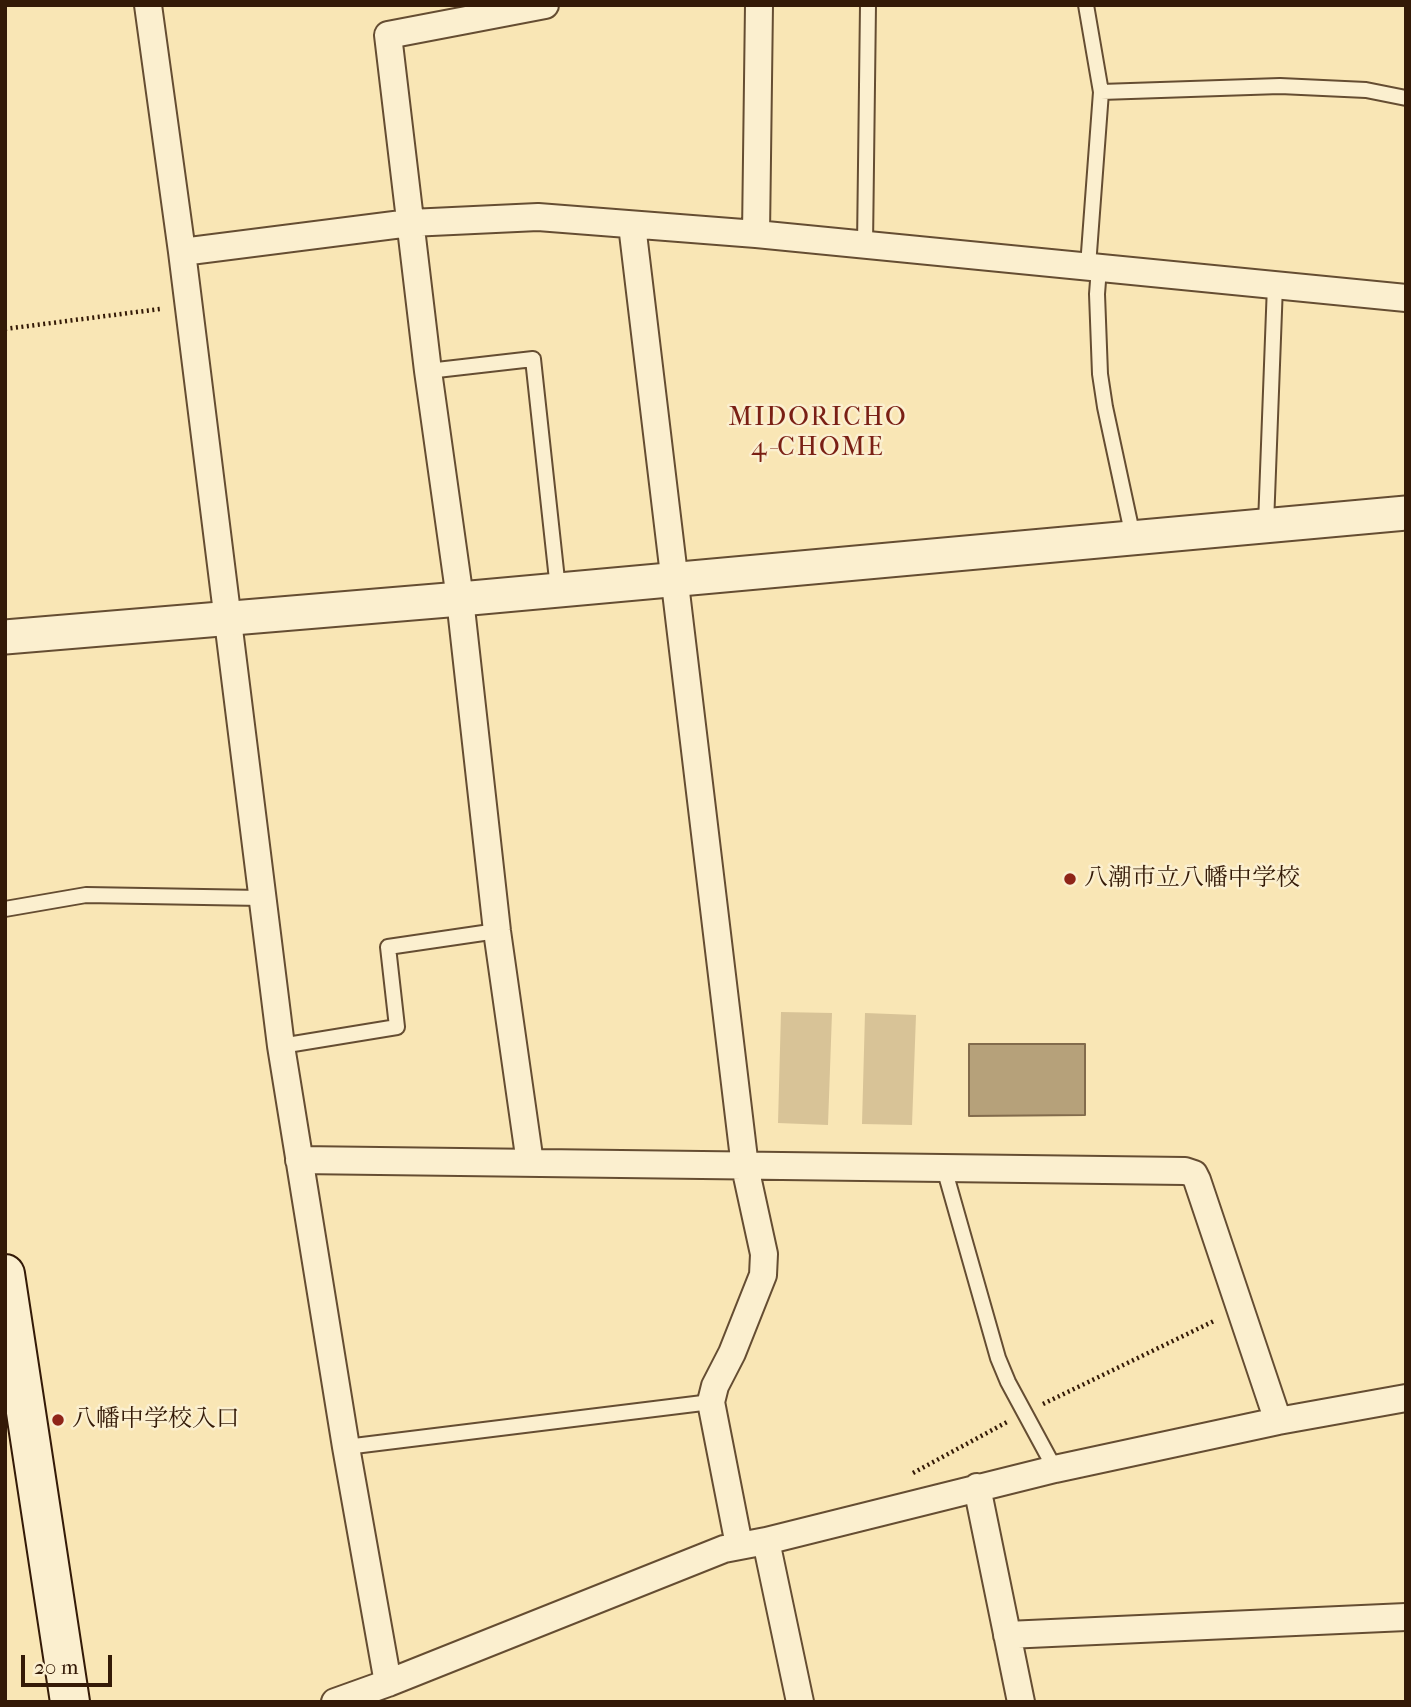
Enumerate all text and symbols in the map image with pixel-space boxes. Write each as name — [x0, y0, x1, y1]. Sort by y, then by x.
district label: MIDORICHO 4-CHOME — [730, 403, 906, 464]
place label: 八潮市立八幡中学校 — [1084, 865, 1300, 893]
marker: 八潮市立八幡中学校 — [1062, 871, 1078, 887]
place label: 八幡中学校入口 — [72, 1406, 240, 1434]
marker: 八幡中学校入口 — [50, 1412, 66, 1428]
scale bar — [24, 1640, 116, 1684]
text: 20 m — [34, 1655, 78, 1679]

